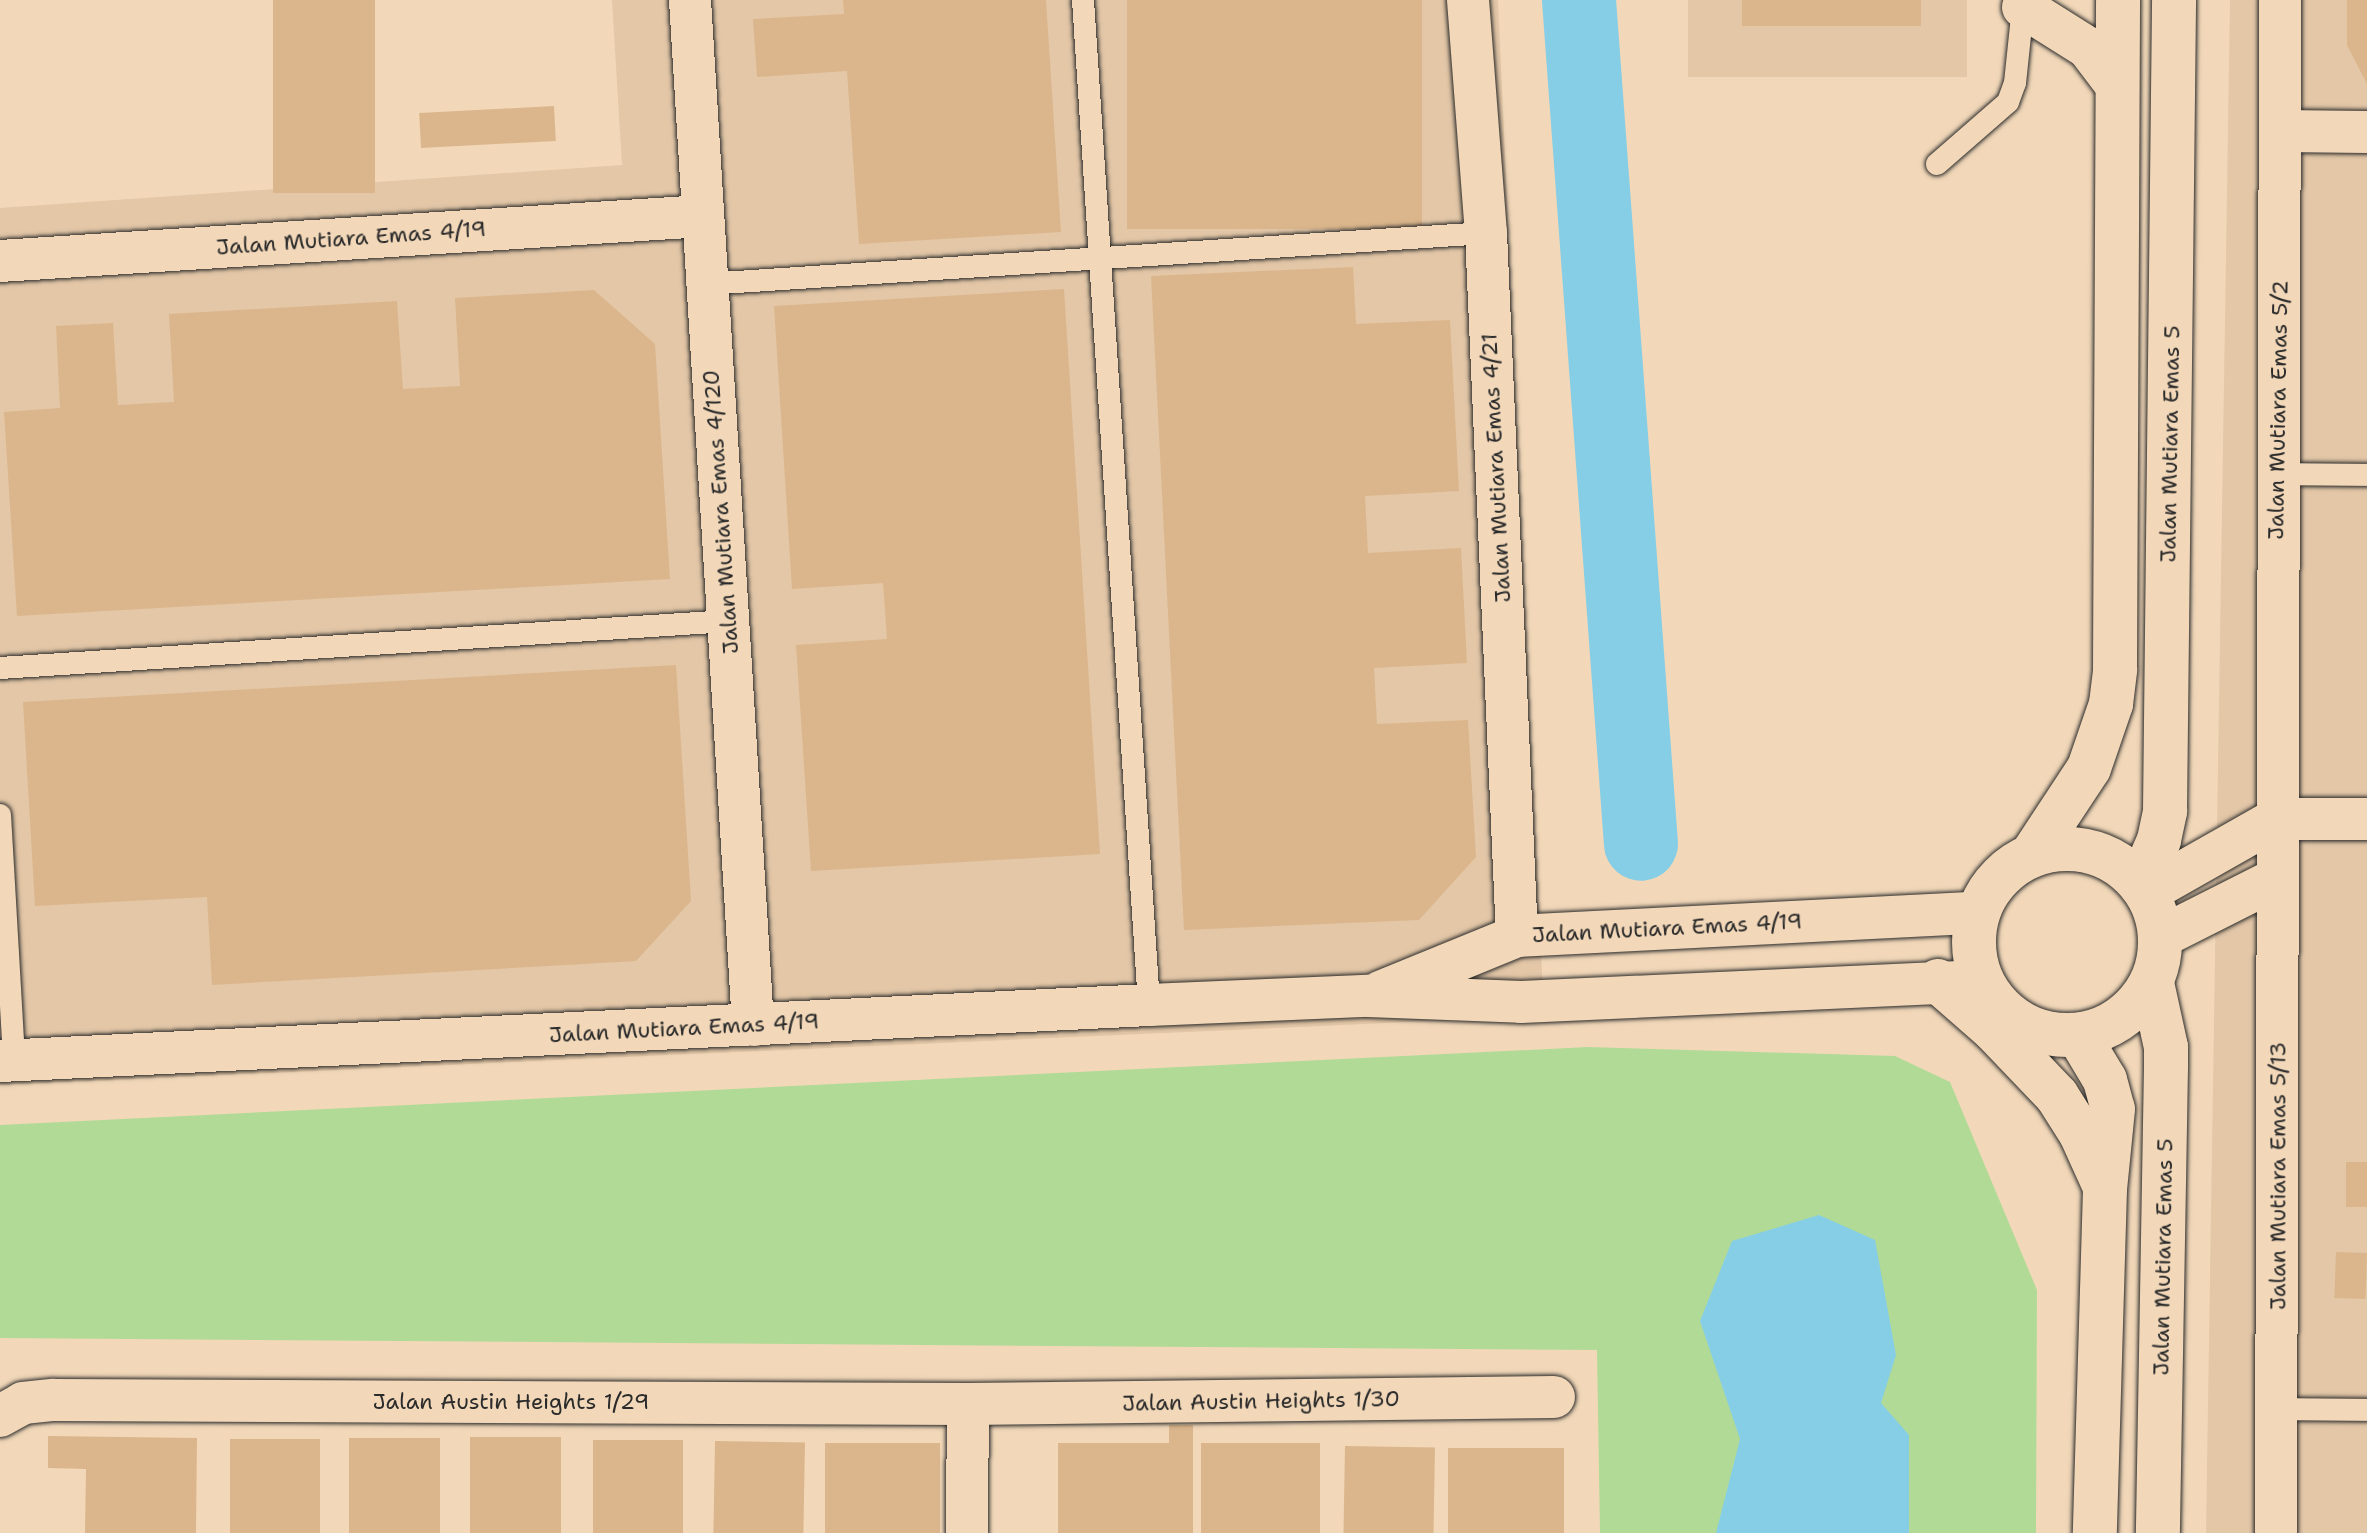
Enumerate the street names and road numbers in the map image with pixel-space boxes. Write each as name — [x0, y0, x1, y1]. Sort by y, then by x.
street label: Jalan Mutiara Emas 4/19 — [215, 215, 487, 261]
street label: Jalan Mutiara Emas 5/2 — [2263, 280, 2293, 540]
street label: Jalan Mutiara Emas 5 — [2155, 325, 2185, 563]
street label: Jalan Mutiara Emas 4/21 — [1476, 333, 1516, 603]
street label: Jalan Mutiara Emas 4/120 — [698, 369, 744, 655]
street label: Jalan Mutiara Emas 4/19 — [1531, 908, 1803, 948]
street label: Jalan Mutiara Emas 4/19 — [548, 1008, 820, 1048]
street label: Jalan Mutiara Emas 5/13 — [2265, 1042, 2291, 1310]
street label: Jalan Mutiara Emas 5 — [2148, 1138, 2178, 1376]
street label: Jalan Austin Heights 1/30 — [1122, 1385, 1400, 1417]
street label: Jalan Austin Heights 1/29 — [372, 1389, 650, 1415]

